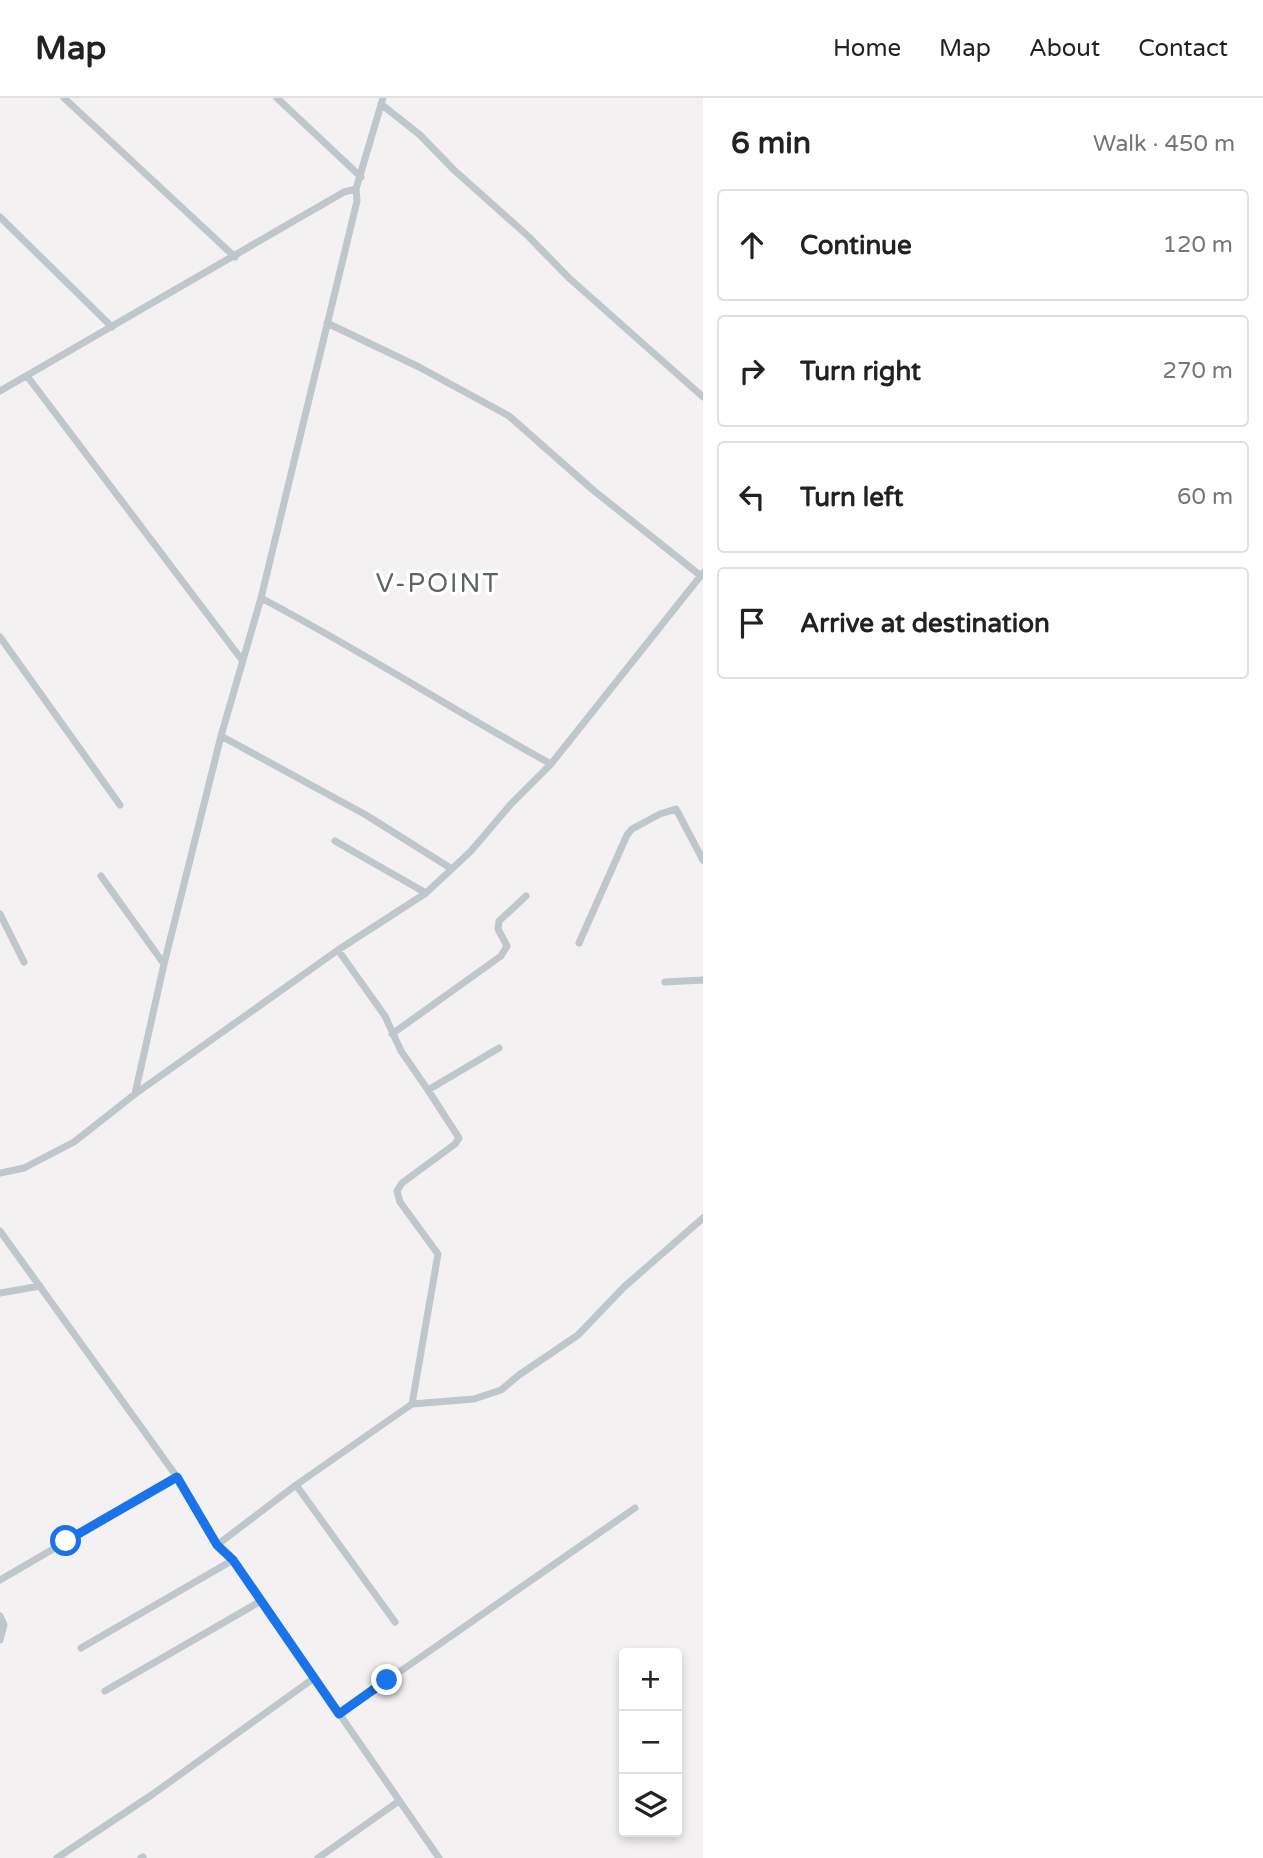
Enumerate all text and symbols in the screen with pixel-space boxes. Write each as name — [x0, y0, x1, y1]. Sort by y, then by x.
text: Map — [35, 29, 106, 68]
text: Home — [833, 34, 901, 63]
text: Map — [939, 34, 991, 63]
text: About — [1029, 34, 1100, 63]
text: Contact — [1138, 34, 1228, 63]
text: 6 min — [731, 125, 811, 162]
text: Walk · 450 m — [1093, 130, 1235, 158]
icon: ahead — [733, 226, 771, 264]
text: Continue — [800, 230, 912, 261]
text: 120 m — [1163, 231, 1233, 259]
icon: right — [733, 352, 771, 390]
text: Turn right — [800, 356, 921, 387]
text: 270 m — [1163, 357, 1233, 385]
icon: left — [733, 478, 771, 516]
text: Turn left — [800, 482, 903, 513]
text: 60 m — [1177, 483, 1233, 511]
district label: V-POINT — [376, 568, 500, 599]
icon: arrive — [733, 604, 771, 642]
text: Arrive at destination — [800, 608, 1050, 639]
route start — [50, 1525, 81, 1556]
map controls — [619, 1648, 682, 1837]
button: + — [619, 1648, 682, 1711]
route end — [371, 1664, 402, 1695]
button: − — [619, 1711, 682, 1774]
button: layers — [619, 1774, 682, 1837]

